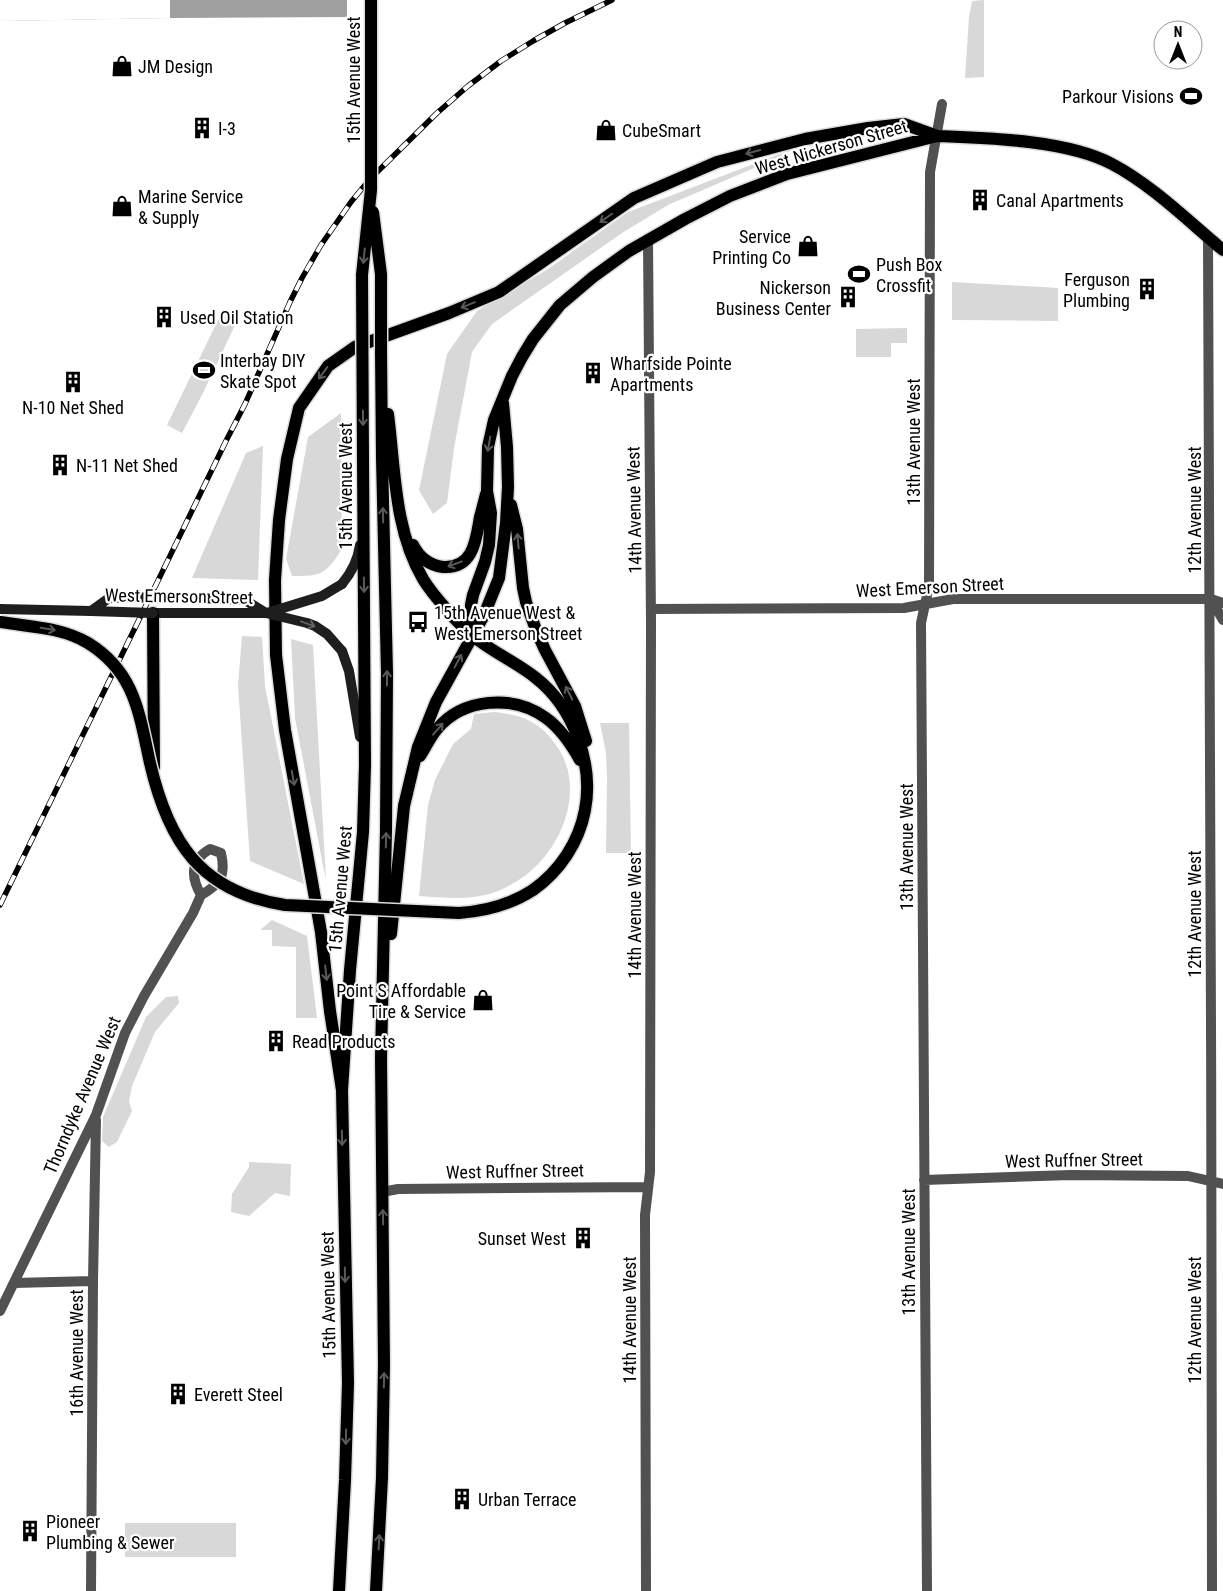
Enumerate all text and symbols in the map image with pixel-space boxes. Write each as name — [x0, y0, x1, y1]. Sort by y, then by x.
street label: 15th Avenue West — [343, 16, 364, 144]
north arrow — [1153, 20, 1203, 70]
text: N — [1174, 24, 1182, 40]
shop icon: JM Design — [109, 53, 135, 79]
place label: JM Design — [138, 56, 213, 77]
sports icon: Parkour Visions — [1178, 83, 1204, 109]
place label: Parkour Visions — [1062, 86, 1174, 107]
building icon: I-3 — [189, 115, 215, 141]
street label: West Nickerson Street — [753, 115, 909, 179]
shop icon: CubeSmart — [593, 117, 619, 143]
place label: I-3 — [218, 118, 236, 139]
place label: CubeSmart — [622, 120, 701, 141]
one-way arrow — [745, 148, 761, 158]
place label: Marine Service & Supply — [138, 186, 243, 228]
building icon: Canal Apartments — [967, 187, 993, 213]
place label: Canal Apartments — [996, 190, 1124, 211]
shop icon: Marine Service & Supply — [109, 193, 135, 219]
one-way arrow — [599, 213, 613, 224]
place label: Service Printing Co — [712, 226, 791, 268]
shop icon: Service Printing Co — [795, 233, 821, 259]
one-way arrow — [359, 247, 369, 263]
place label: Push Box Crossfit — [876, 254, 942, 296]
sports icon: Push Box Crossfit — [846, 261, 872, 287]
place label: Ferguson Plumbing — [1063, 269, 1130, 311]
building icon: Ferguson Plumbing — [1134, 276, 1160, 302]
place label: Nickerson Business Center — [716, 277, 832, 319]
building icon: Nickerson Business Center — [835, 284, 861, 310]
one-way arrow — [461, 300, 476, 310]
building icon: Used Oil Station — [151, 304, 177, 330]
place label: Used Oil Station — [180, 307, 294, 328]
place label: Interbay DIY Skate Spot — [220, 350, 306, 392]
place label: Wharfside Pointe Apartments — [610, 353, 732, 395]
sports icon: Interbay DIY Skate Spot — [191, 357, 217, 383]
building icon: Wharfside Pointe Apartments — [580, 360, 606, 386]
one-way arrow — [318, 366, 329, 379]
building icon: N-10 Net Shed — [60, 369, 86, 395]
street label: 13th Avenue West — [903, 378, 924, 506]
place label: N-10 Net Shed — [22, 397, 124, 418]
one-way arrow — [358, 410, 368, 426]
street label: 15th Avenue West — [335, 422, 356, 550]
one-way arrow — [483, 436, 493, 452]
street label: 14th Avenue West — [622, 446, 646, 574]
street label: 12th Avenue West — [1184, 446, 1205, 574]
building icon: N-11 Net Shed — [47, 452, 73, 478]
place label: N-11 Net Shed — [76, 455, 178, 476]
one-way arrow — [378, 507, 388, 524]
one-way arrow — [513, 533, 522, 549]
one-way arrow — [448, 560, 463, 569]
street label: West Emerson Street — [855, 573, 1005, 601]
one-way arrow — [359, 577, 368, 593]
street label: West Emerson Street — [105, 584, 253, 608]
place label: 15th Avenue West & West Emerson Street — [434, 602, 582, 644]
bus stop icon: 15th Avenue West & West Emerson Street — [405, 609, 431, 635]
one-way arrow — [300, 620, 315, 629]
one-way arrow — [40, 625, 56, 635]
one-way arrow — [454, 654, 463, 669]
one-way arrow — [382, 670, 392, 686]
one-way arrow — [564, 685, 574, 700]
one-way arrow — [433, 723, 444, 736]
one-way arrow — [289, 770, 299, 786]
street label: 13th Avenue West — [896, 783, 917, 911]
street label: 15th Avenue West — [324, 825, 356, 953]
one-way arrow — [381, 832, 391, 848]
street label: 12th Avenue West — [1184, 850, 1205, 978]
street label: 14th Avenue West — [624, 851, 645, 979]
one-way arrow — [321, 965, 331, 981]
place label: Point S Affordable Tire & Service — [336, 980, 466, 1022]
shop icon: Point S Affordable Tire & Service — [470, 987, 496, 1013]
street label: Thorndyke Avenue West — [39, 1013, 125, 1177]
building icon: Read Products — [263, 1028, 289, 1054]
place label: Read Products — [292, 1031, 395, 1052]
one-way arrow — [337, 1130, 347, 1146]
street label: West Ruffner Street — [1005, 1148, 1143, 1172]
street label: West Ruffner Street — [446, 1159, 584, 1183]
street label: 13th Avenue West — [898, 1188, 919, 1316]
one-way arrow — [378, 1210, 387, 1226]
building icon: Sunset West — [570, 1225, 596, 1251]
place label: Sunset West — [478, 1228, 566, 1249]
street label: 15th Avenue West — [316, 1231, 340, 1359]
street label: 14th Avenue West — [619, 1256, 640, 1384]
street label: 12th Avenue West — [1184, 1256, 1205, 1384]
one-way arrow — [340, 1266, 350, 1283]
street label: 16th Avenue West — [66, 1289, 87, 1417]
one-way arrow — [379, 1372, 388, 1388]
building icon: Everett Steel — [165, 1381, 191, 1407]
place label: Everett Steel — [194, 1384, 283, 1405]
one-way arrow — [342, 1429, 351, 1445]
building icon: Urban Terrace — [449, 1486, 475, 1512]
place label: Urban Terrace — [478, 1489, 577, 1510]
place label: Pioneer Plumbing & Sewer — [46, 1511, 175, 1553]
building icon: Pioneer Plumbing & Sewer — [17, 1518, 43, 1544]
one-way arrow — [374, 1535, 383, 1551]

